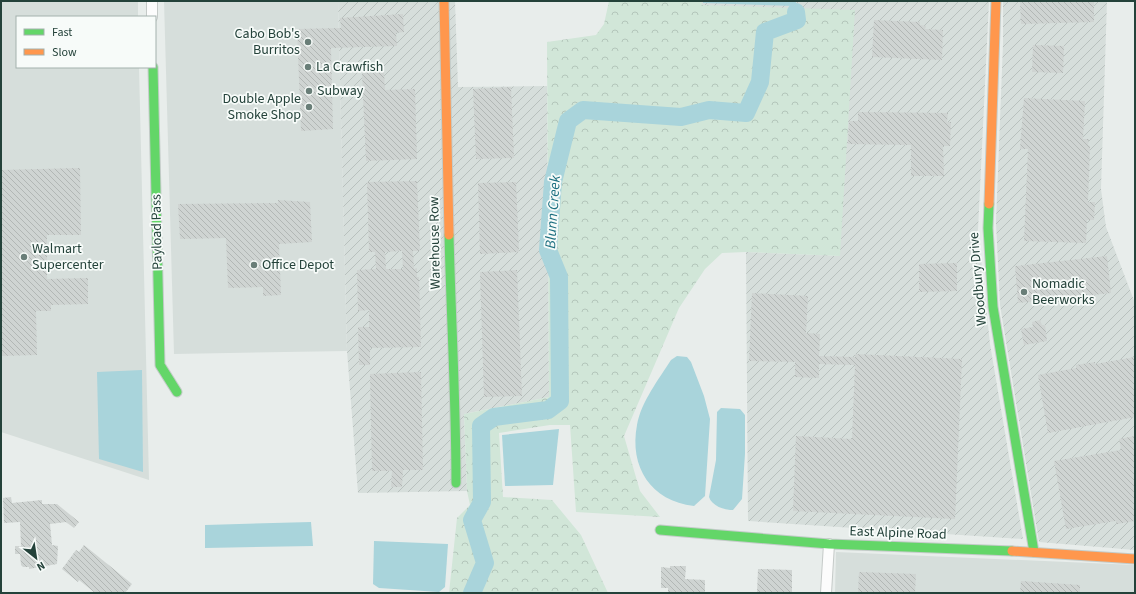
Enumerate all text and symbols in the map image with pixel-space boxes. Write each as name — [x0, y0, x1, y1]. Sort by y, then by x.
legend — [16, 16, 156, 68]
text: Fast — [52, 24, 72, 41]
place label: Cabo Bob's Burritos — [235, 24, 300, 60]
marker: Cabo Bob's Burritos — [303, 37, 313, 47]
text: Slow — [52, 44, 77, 61]
place label: La Crawfish — [316, 57, 383, 77]
marker: La Crawfish — [303, 62, 313, 72]
place label: Subway — [317, 81, 364, 101]
marker: Subway — [304, 86, 314, 96]
place label: Double Apple Smoke Shop — [222, 89, 301, 125]
marker: Double Apple Smoke Shop — [304, 102, 314, 112]
water label: Blunn Creek — [540, 174, 566, 249]
street label: Payload Pass — [146, 194, 168, 270]
street label: Warehouse Row — [424, 196, 446, 290]
street label: Woodbury Drive — [964, 231, 992, 327]
place label: Walmart Supercenter — [32, 239, 104, 275]
marker: Walmart Supercenter — [19, 252, 29, 262]
place label: Office Depot — [262, 255, 334, 275]
marker: Office Depot — [249, 260, 259, 270]
place label: Nomadic Beerworks — [1032, 274, 1095, 310]
marker: Nomadic Beerworks — [1019, 287, 1029, 297]
street label: East Alpine Road — [849, 521, 947, 545]
north arrow — [16, 538, 56, 578]
text: N — [34, 558, 48, 575]

